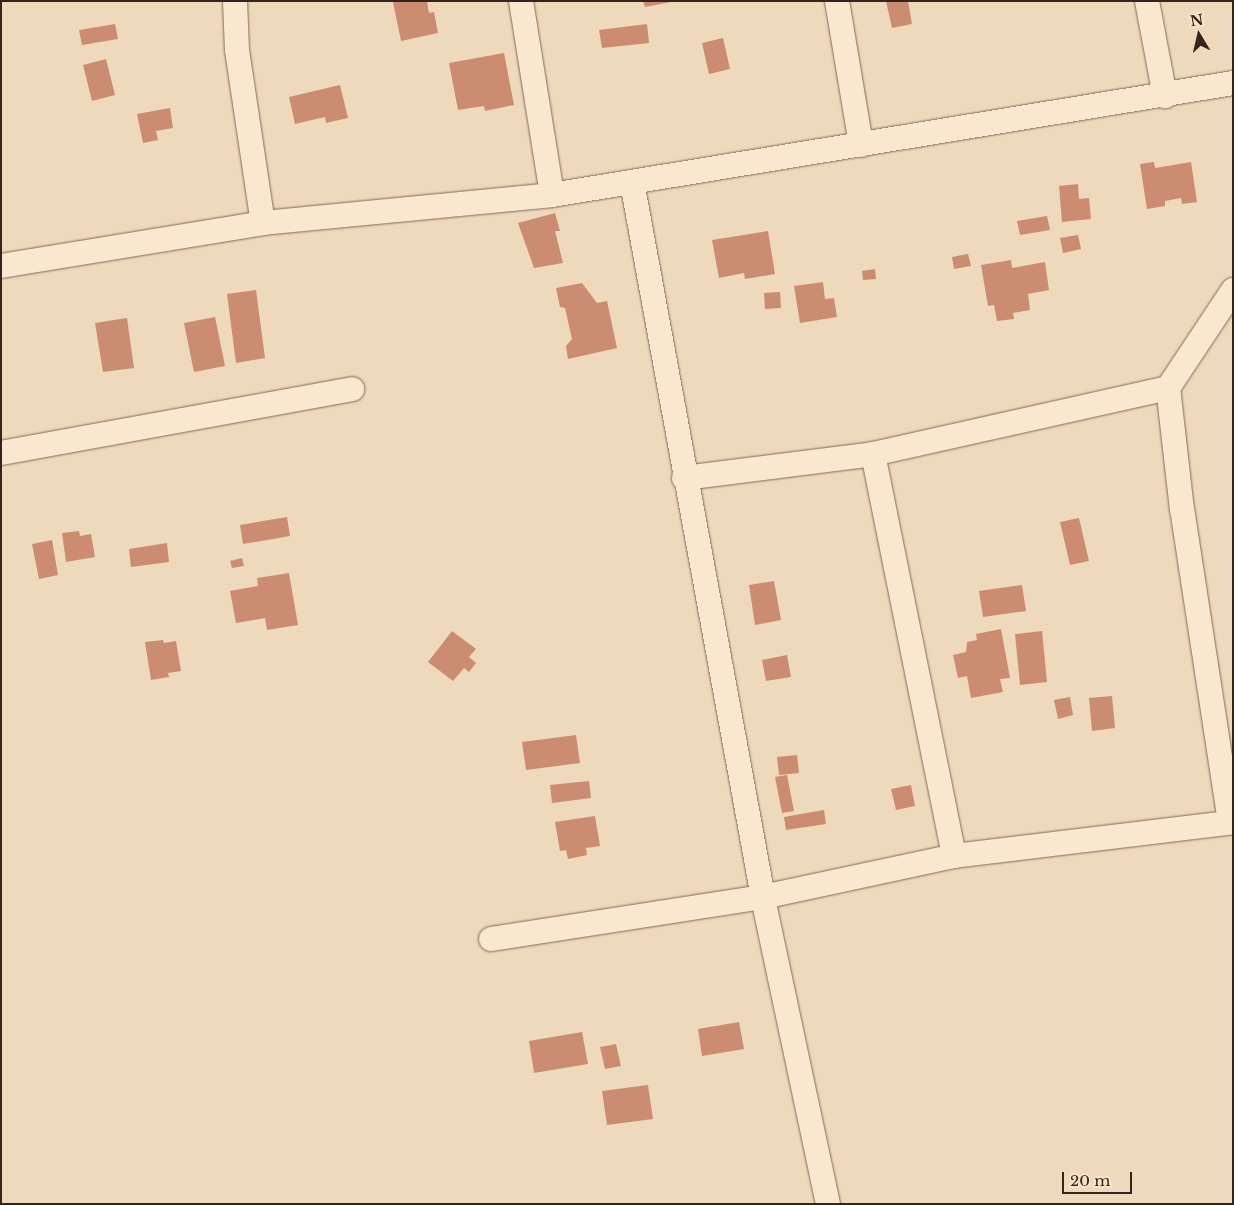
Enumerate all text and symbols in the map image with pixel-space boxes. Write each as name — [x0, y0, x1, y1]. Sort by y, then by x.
north arrow — [1174, 10, 1224, 60]
text: N — [1189, 10, 1205, 30]
scale bar — [1064, 1162, 1134, 1194]
text: 20 m — [1070, 1171, 1110, 1190]

